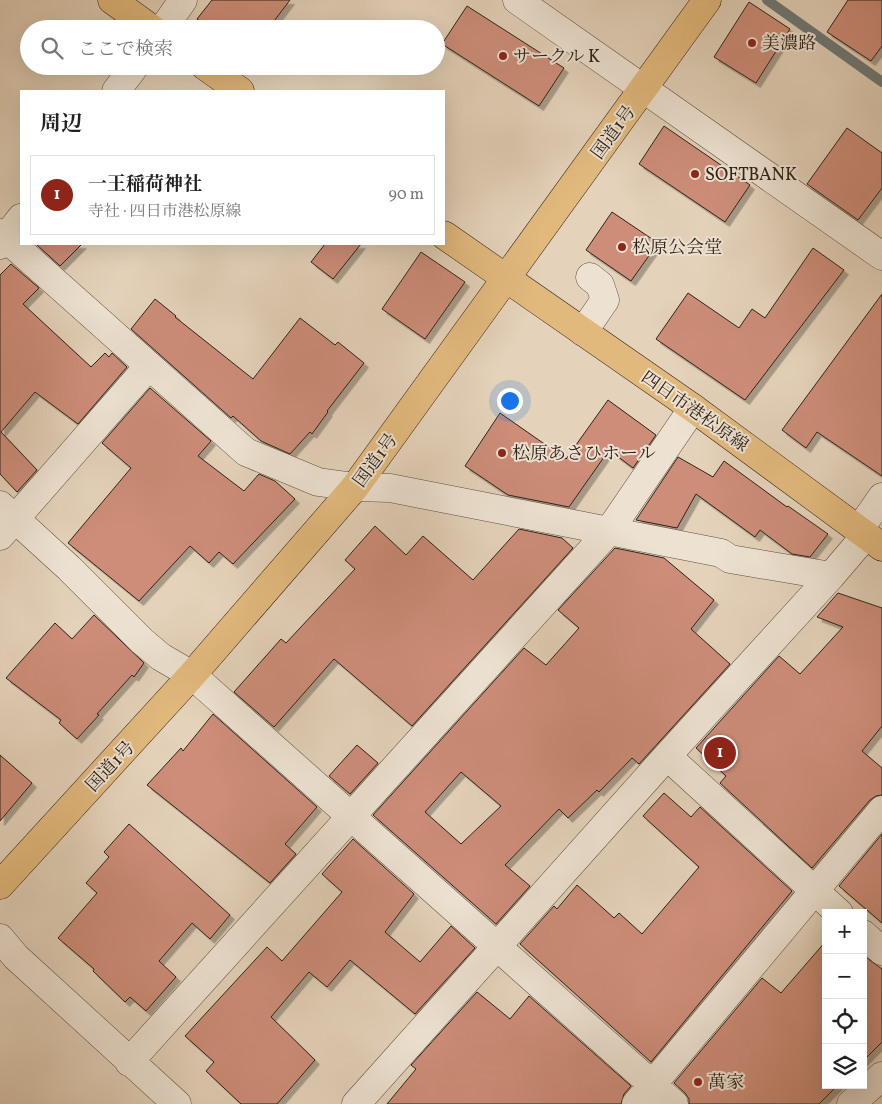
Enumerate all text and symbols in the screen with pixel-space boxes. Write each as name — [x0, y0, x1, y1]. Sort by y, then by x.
search box — [20, 20, 445, 75]
place label: 美濃路 — [762, 32, 816, 57]
icon: search — [38, 34, 66, 62]
text: ここで検索 — [78, 37, 173, 63]
marker: 美濃路 — [746, 37, 758, 49]
place label: サークル K — [513, 45, 600, 70]
marker: サークル K — [497, 50, 509, 62]
street label: 国道1号 — [586, 101, 642, 165]
text: 周辺 — [40, 110, 82, 139]
place label: SOFTBANK — [705, 163, 797, 188]
marker: SOFTBANK — [689, 168, 701, 180]
text: 一王稲荷神社 — [88, 172, 202, 198]
text: 1 — [54, 184, 60, 206]
text: 90 m — [388, 184, 424, 206]
text: 寺社 · 四日市港松原線 — [88, 201, 242, 223]
place label: 松原公会堂 — [632, 236, 722, 261]
marker: 松原公会堂 — [616, 241, 628, 253]
street label: 四日市港松原線 — [635, 366, 753, 459]
your location — [497, 388, 523, 414]
street label: 国道1号 — [348, 429, 404, 493]
place label: 松原あさひホール — [512, 442, 656, 467]
marker: 松原あさひホール — [496, 447, 508, 459]
pin: 1 — [704, 734, 736, 772]
street label: 国道1号 — [81, 736, 141, 798]
map controls — [822, 909, 867, 1089]
button: + — [822, 909, 867, 954]
button: − — [822, 954, 867, 999]
button: locate — [822, 999, 867, 1044]
button: layers — [822, 1044, 867, 1089]
place label: 萬家 — [708, 1071, 744, 1096]
marker: 萬家 — [692, 1076, 704, 1088]

